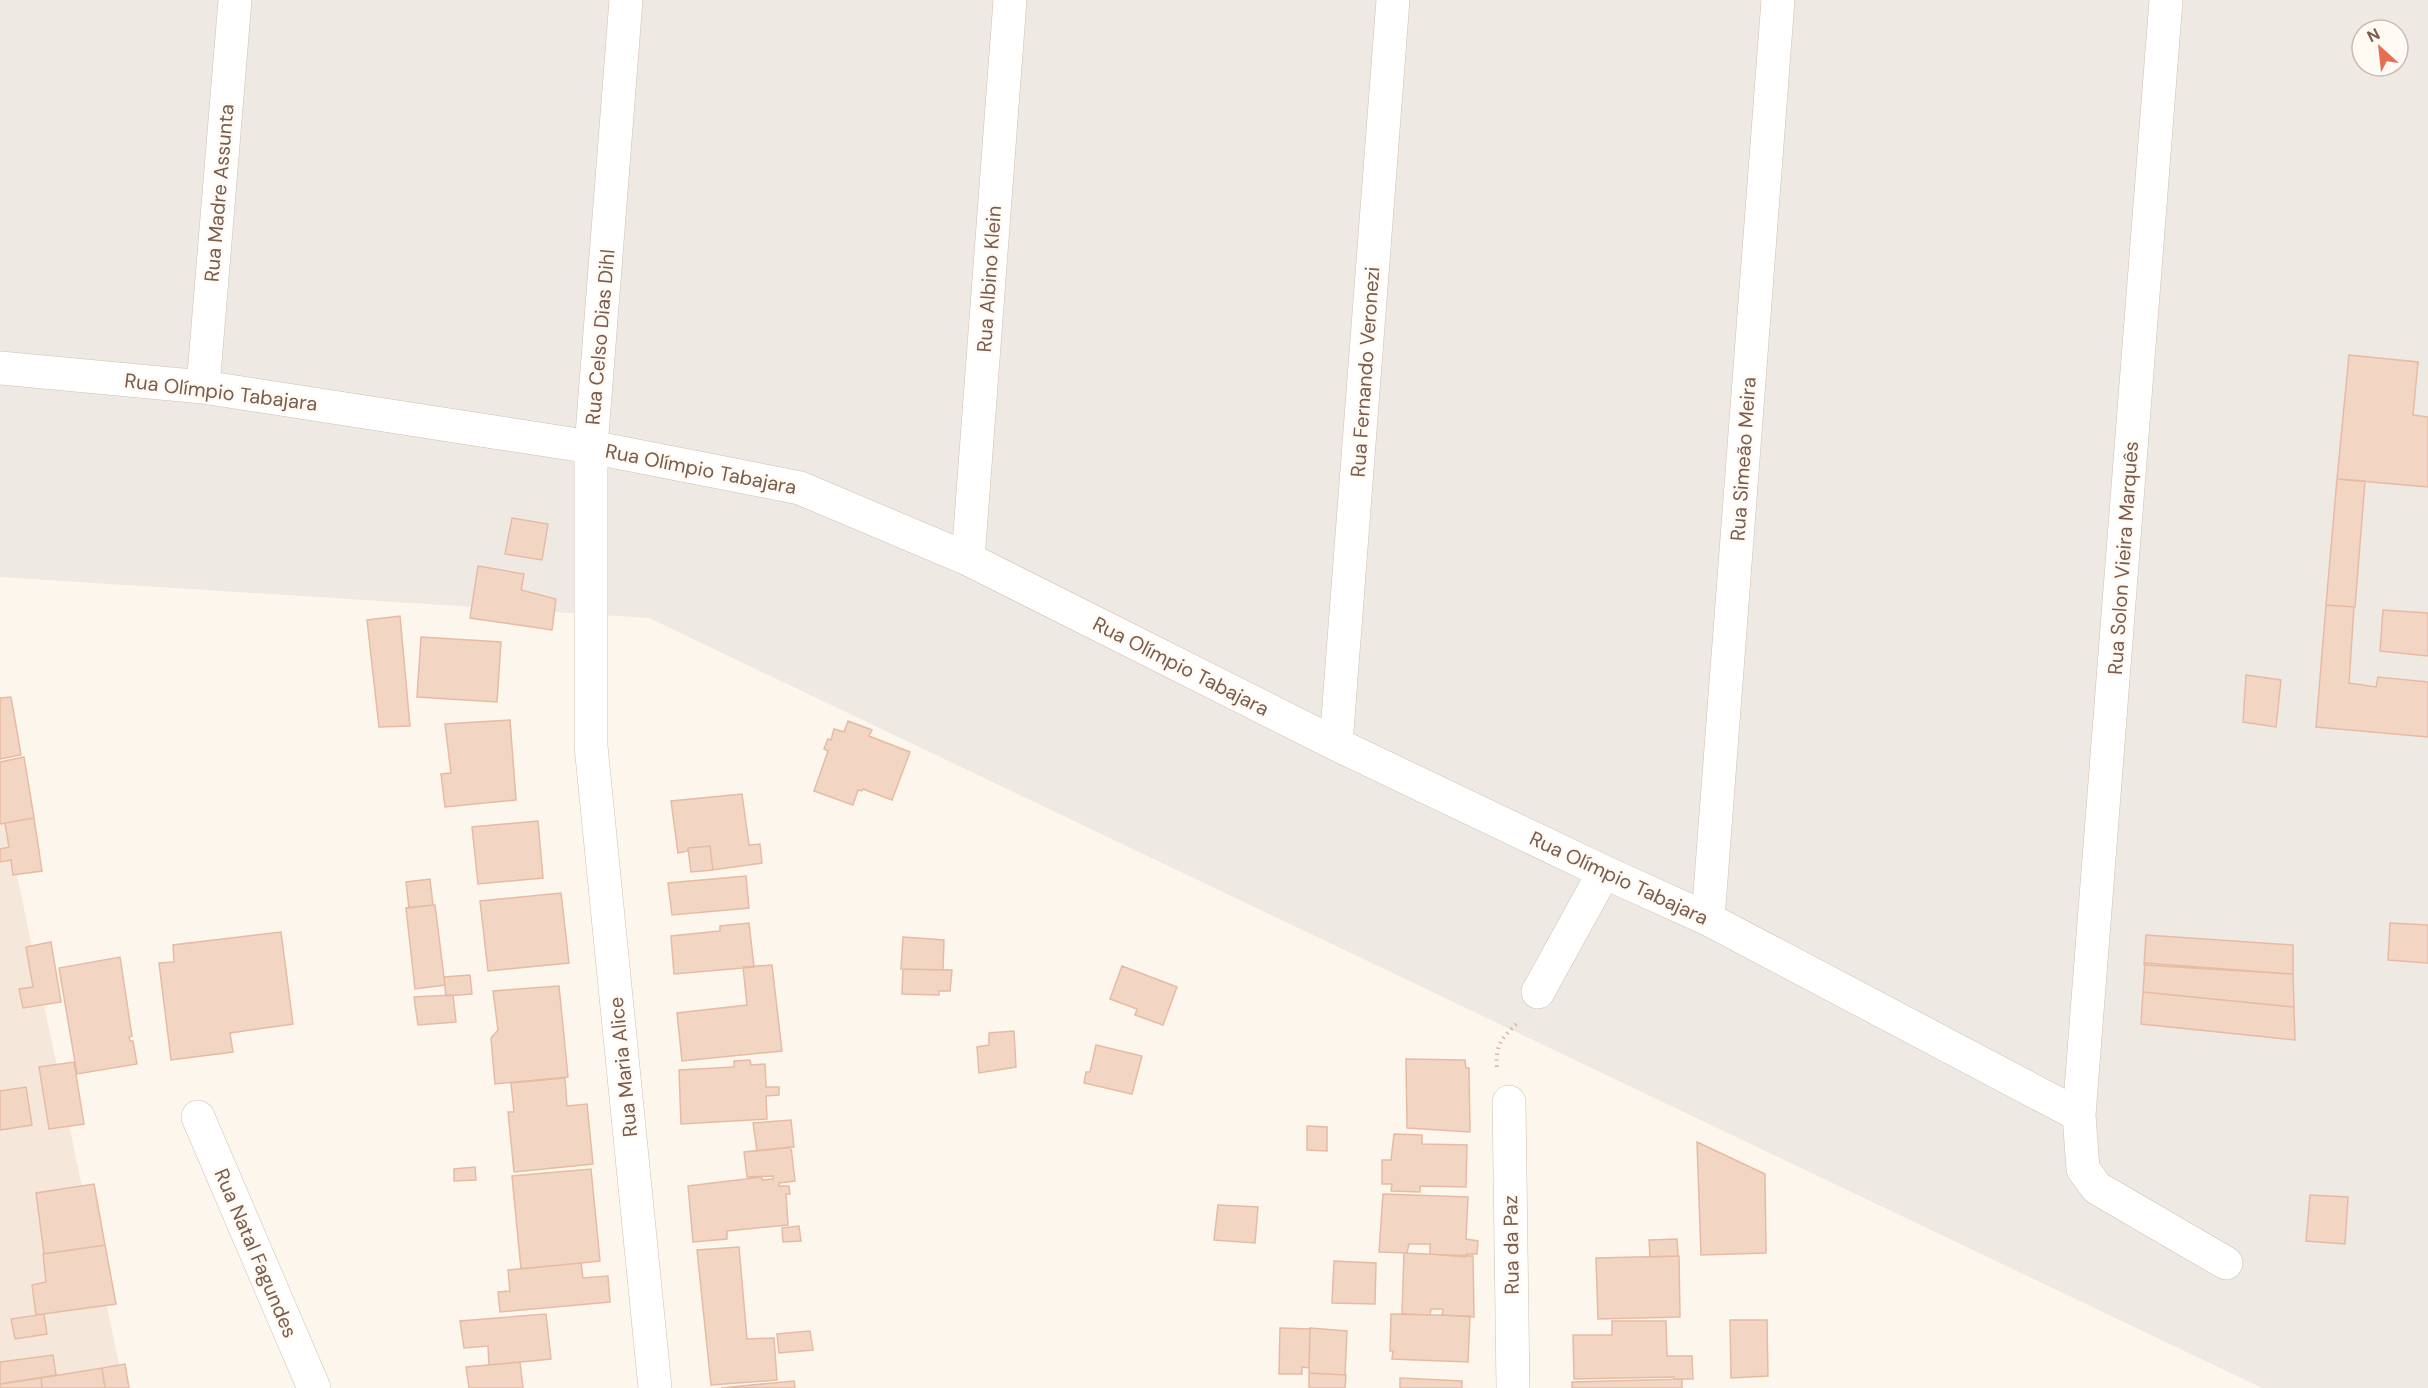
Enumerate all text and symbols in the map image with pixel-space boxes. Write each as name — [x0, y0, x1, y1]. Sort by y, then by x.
north arrow — [2350, 18, 2410, 78]
text: N — [2363, 23, 2383, 47]
street label: Rua Madre Assunta — [198, 103, 240, 283]
street label: Rua Albino Klein — [971, 205, 1007, 353]
street label: Rua Celso Dias Dihl — [579, 248, 621, 426]
street label: Rua Fernando Veronezi — [1345, 266, 1385, 478]
street label: Rua Olímpio Tabajara — [123, 367, 319, 417]
street label: Rua Simeão Meira — [1724, 376, 1762, 542]
street label: Rua Olímpio Tabajara — [603, 438, 799, 500]
street label: Rua Solon Vieira Marquês — [2102, 440, 2144, 676]
street label: Rua Olímpio Tabajara — [1089, 610, 1273, 722]
street label: Rua Olímpio Tabajara — [1525, 825, 1713, 931]
street label: Rua Maria Alice — [603, 996, 643, 1138]
street label: Rua Natal Fagundes — [209, 1164, 303, 1342]
street label: Rua da Paz — [1497, 1195, 1525, 1295]

